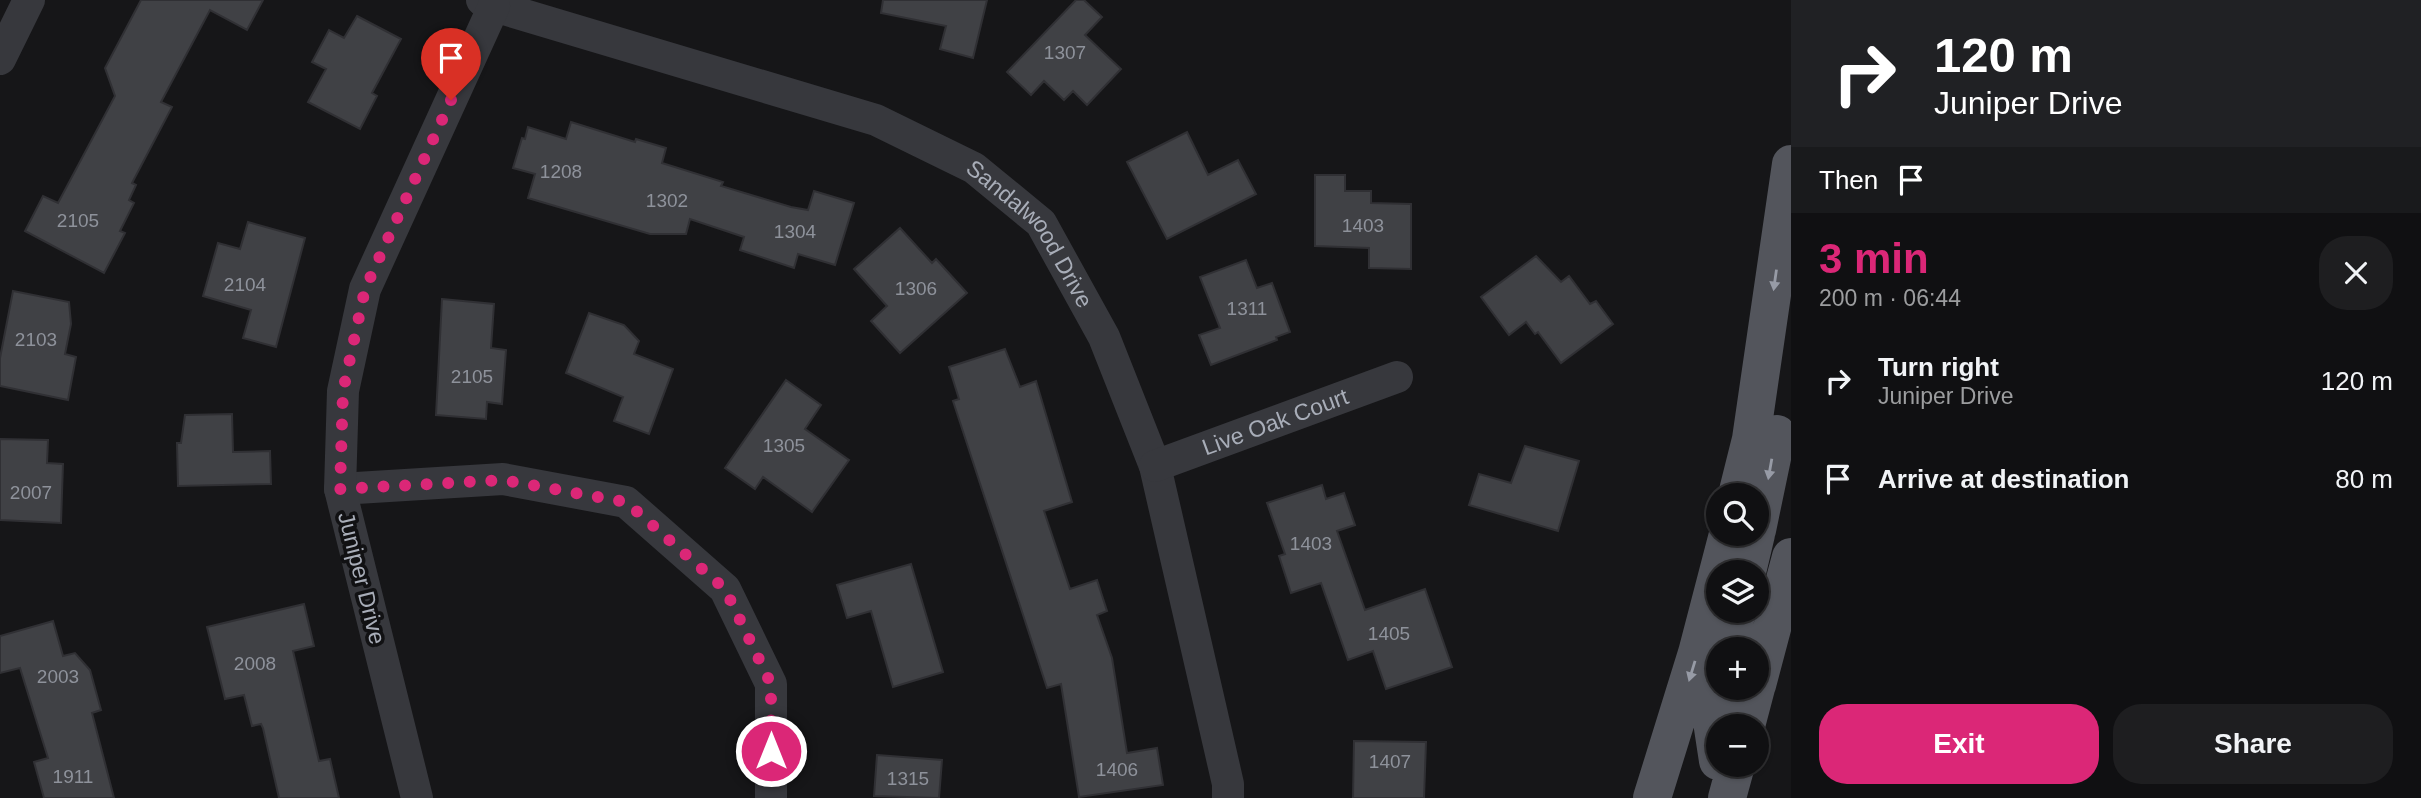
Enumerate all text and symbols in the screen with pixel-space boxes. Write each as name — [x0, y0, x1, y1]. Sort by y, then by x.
pin — [421, 28, 481, 100]
icon: right — [1819, 28, 1910, 119]
text: 120 m — [1934, 28, 2073, 82]
icon: arrive — [432, 39, 470, 77]
house number: 1307 — [1044, 42, 1086, 63]
text: Juniper Drive — [1934, 85, 2123, 121]
street label: Sandalwood Drive — [961, 154, 1098, 312]
house number: 1208 — [540, 161, 582, 182]
icon: arrive — [1892, 161, 1930, 199]
text: Then — [1819, 165, 1878, 195]
house number: 1302 — [646, 190, 688, 211]
house number: 2105 — [57, 210, 99, 231]
house number: 1403 — [1342, 215, 1384, 236]
house number: 1304 — [774, 221, 817, 242]
text: 3 min — [1819, 235, 1929, 282]
button: close — [2319, 236, 2393, 310]
one-way arrow — [1769, 269, 1780, 291]
house number: 2104 — [224, 274, 267, 295]
house number: 1306 — [895, 278, 937, 299]
text: 200 m · 06:44 — [1819, 285, 1961, 311]
house number: 1311 — [1227, 298, 1267, 319]
house number: 2103 — [15, 329, 57, 350]
text: Turn right — [1878, 352, 1999, 382]
icon: right — [1819, 362, 1857, 400]
house number: 2105 — [451, 366, 493, 387]
text: 120 m — [2321, 366, 2393, 396]
street label: Live Oak Court — [1199, 383, 1352, 461]
text: Juniper Drive — [1878, 383, 2014, 409]
house number: 1305 — [763, 435, 805, 456]
one-way arrow — [1765, 458, 1776, 480]
icon: arrive — [1819, 460, 1857, 498]
text: Arrive at destination — [1878, 464, 2129, 494]
text: 80 m — [2335, 464, 2393, 494]
house number: 2007 — [10, 482, 52, 503]
map controls — [1706, 483, 1769, 777]
button: search — [1706, 483, 1769, 546]
street label: Juniper Drive — [333, 509, 391, 647]
house number: 1403 — [1290, 533, 1332, 554]
button: layers — [1706, 560, 1769, 623]
house number: 1405 — [1368, 623, 1410, 644]
button: + — [1706, 637, 1769, 700]
house number: 2008 — [234, 653, 276, 674]
one-way arrow — [1687, 661, 1697, 682]
house number: 2003 — [37, 666, 79, 687]
button: Exit — [1819, 704, 2099, 784]
button: Share — [2113, 704, 2393, 784]
position arrow — [734, 714, 808, 788]
button: − — [1706, 714, 1769, 777]
house number: 1407 — [1369, 751, 1411, 772]
house number: 1406 — [1096, 759, 1138, 780]
house number: 1911 — [53, 766, 93, 787]
house number: 1315 — [887, 768, 929, 789]

